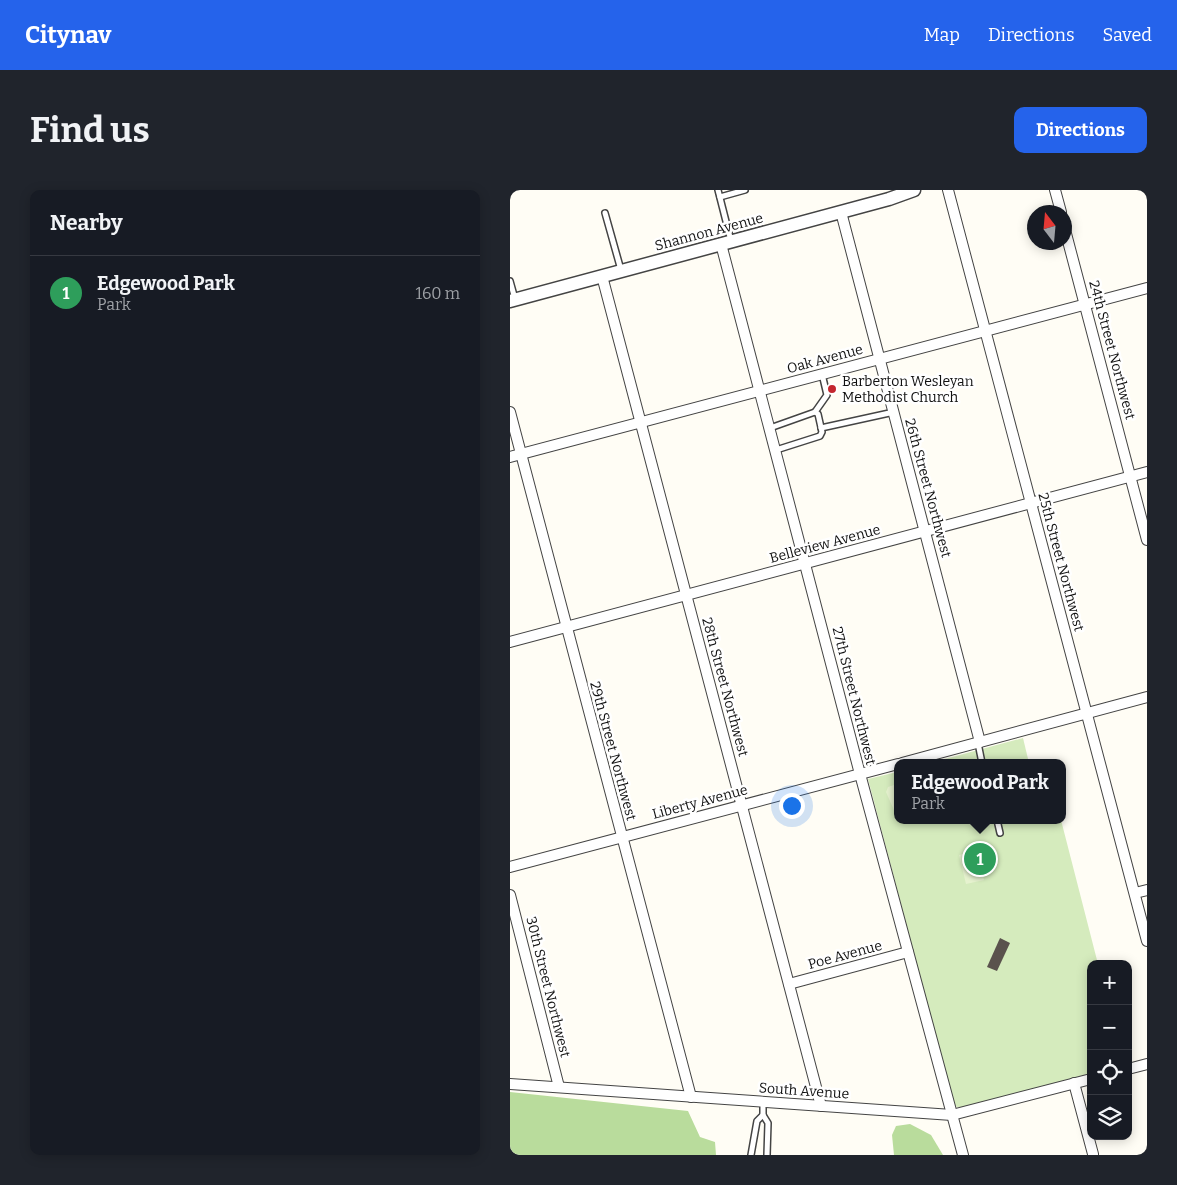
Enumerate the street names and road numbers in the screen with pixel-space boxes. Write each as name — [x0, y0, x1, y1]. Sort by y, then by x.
street label: Shannon Avenue — [653, 209, 765, 255]
street label: 24th Street Northwest — [1085, 279, 1139, 421]
street label: Oak Avenue — [785, 341, 865, 377]
street label: 26th Street Northwest — [901, 417, 955, 559]
street label: 25th Street Northwest — [1034, 491, 1088, 633]
street label: Belleview Avenue — [768, 521, 882, 567]
street label: 28th Street Northwest — [698, 616, 752, 758]
street label: 27th Street Northwest — [829, 625, 879, 767]
street label: 29th Street Northwest — [586, 680, 640, 822]
street label: Liberty Avenue — [650, 781, 750, 823]
street label: 30th Street Northwest — [522, 915, 574, 1059]
street label: Poe Avenue — [806, 937, 884, 973]
street label: South Avenue — [758, 1079, 850, 1103]

